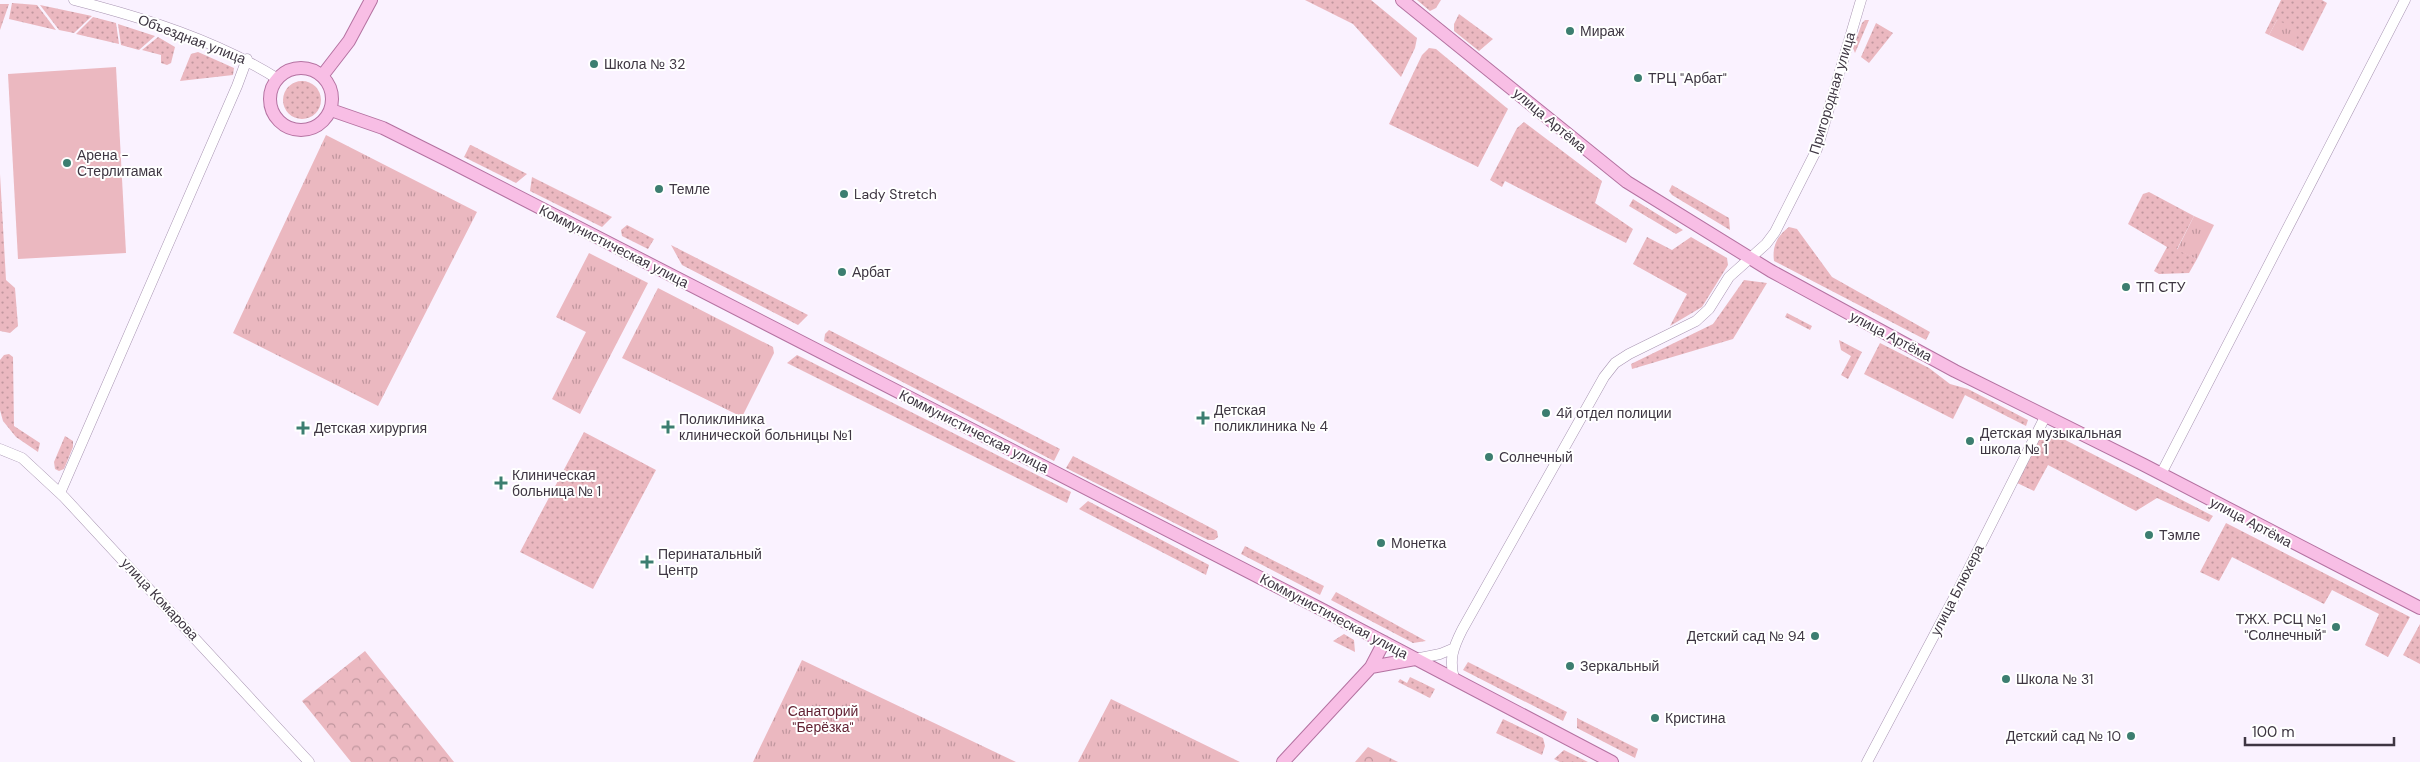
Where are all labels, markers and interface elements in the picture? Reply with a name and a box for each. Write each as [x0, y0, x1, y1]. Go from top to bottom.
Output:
street label: Объездная улица [135, 10, 249, 68]
place label: Мираж [1580, 22, 1625, 40]
marker: Мираж [1564, 25, 1576, 37]
street label: Пригородная улица [1805, 29, 1859, 156]
place label: Школа № 32 [604, 55, 685, 73]
marker: Школа № 32 [588, 58, 600, 70]
place label: ТРЦ "Арбат" [1648, 69, 1727, 87]
marker: ТРЦ "Арбат" [1632, 72, 1644, 84]
street label: улица Артёма [1509, 84, 1591, 156]
place label: Арена - Стерлитамак [77, 146, 163, 180]
marker: Арена - Стерлитамак [61, 157, 73, 169]
place label: Темле [669, 180, 710, 198]
marker: Темле [653, 183, 665, 195]
place label: Lady Stretch [854, 185, 937, 203]
marker: Lady Stretch [838, 188, 850, 200]
street label: Коммунистическая улица [536, 200, 692, 292]
place label: Арбат [852, 263, 891, 281]
marker: Арбат [836, 266, 848, 278]
place label: ТП СТУ [2136, 278, 2186, 296]
marker: ТП СТУ [2120, 281, 2132, 293]
street label: улица Артёма [1847, 307, 1935, 365]
street label: Коммунистическая улица [896, 385, 1052, 477]
place label: Детская поликлиника № 4 [1214, 401, 1329, 435]
place label: 4й отдел полиции [1556, 404, 1672, 422]
marker: 4й отдел полиции [1540, 407, 1552, 419]
place label: Поликлиника клинической больницы №1 [679, 410, 852, 444]
marker: Детская поликлиника № 4 [1196, 411, 1210, 425]
place label: Детская хирургия [314, 419, 427, 437]
marker: Поликлиника клинической больницы №1 [661, 420, 675, 434]
marker: Детская хирургия [296, 421, 310, 435]
place label: Детская музыкальная школа № 1 [1980, 424, 2122, 458]
marker: Детская музыкальная школа № 1 [1964, 435, 1976, 447]
place label: Солнечный [1499, 448, 1573, 466]
marker: Солнечный [1483, 451, 1495, 463]
place label: Клиническая больница № 1 [512, 466, 601, 500]
marker: Клиническая больница № 1 [494, 476, 508, 490]
street label: улица Артёма [2207, 493, 2295, 551]
place label: Тэмле [2159, 526, 2200, 544]
marker: Тэмле [2143, 529, 2155, 541]
place label: Монетка [1391, 534, 1447, 552]
marker: Монетка [1375, 537, 1387, 549]
street label: улица Блюхера [1926, 541, 1988, 639]
place label: Перинатальный Центр [658, 545, 762, 579]
street label: улица Комарова [117, 554, 203, 644]
marker: Перинатальный Центр [640, 555, 654, 569]
street label: Коммунистическая улица [1257, 569, 1411, 663]
place label: ТЖХ. РСЦ №1 "Солнечный" [2236, 610, 2326, 644]
marker: ТЖХ. РСЦ №1 "Солнечный" [2330, 621, 2342, 633]
place label: Детский сад № 94 [1687, 627, 1805, 645]
marker: Детский сад № 94 [1809, 630, 1821, 642]
place label: Зеркальный [1580, 657, 1659, 675]
marker: Зеркальный [1564, 660, 1576, 672]
place label: Школа № 31 [2016, 670, 2093, 688]
marker: Школа № 31 [2000, 673, 2012, 685]
park label: Санаторий "Берёзка" [788, 702, 858, 736]
place label: Кристина [1665, 709, 1726, 727]
marker: Кристина [1649, 712, 1661, 724]
scale bar [2245, 714, 2394, 746]
text: 100 m [2252, 722, 2295, 742]
place label: Детский сад № 10 [2006, 727, 2121, 745]
marker: Детский сад № 10 [2125, 730, 2137, 742]

